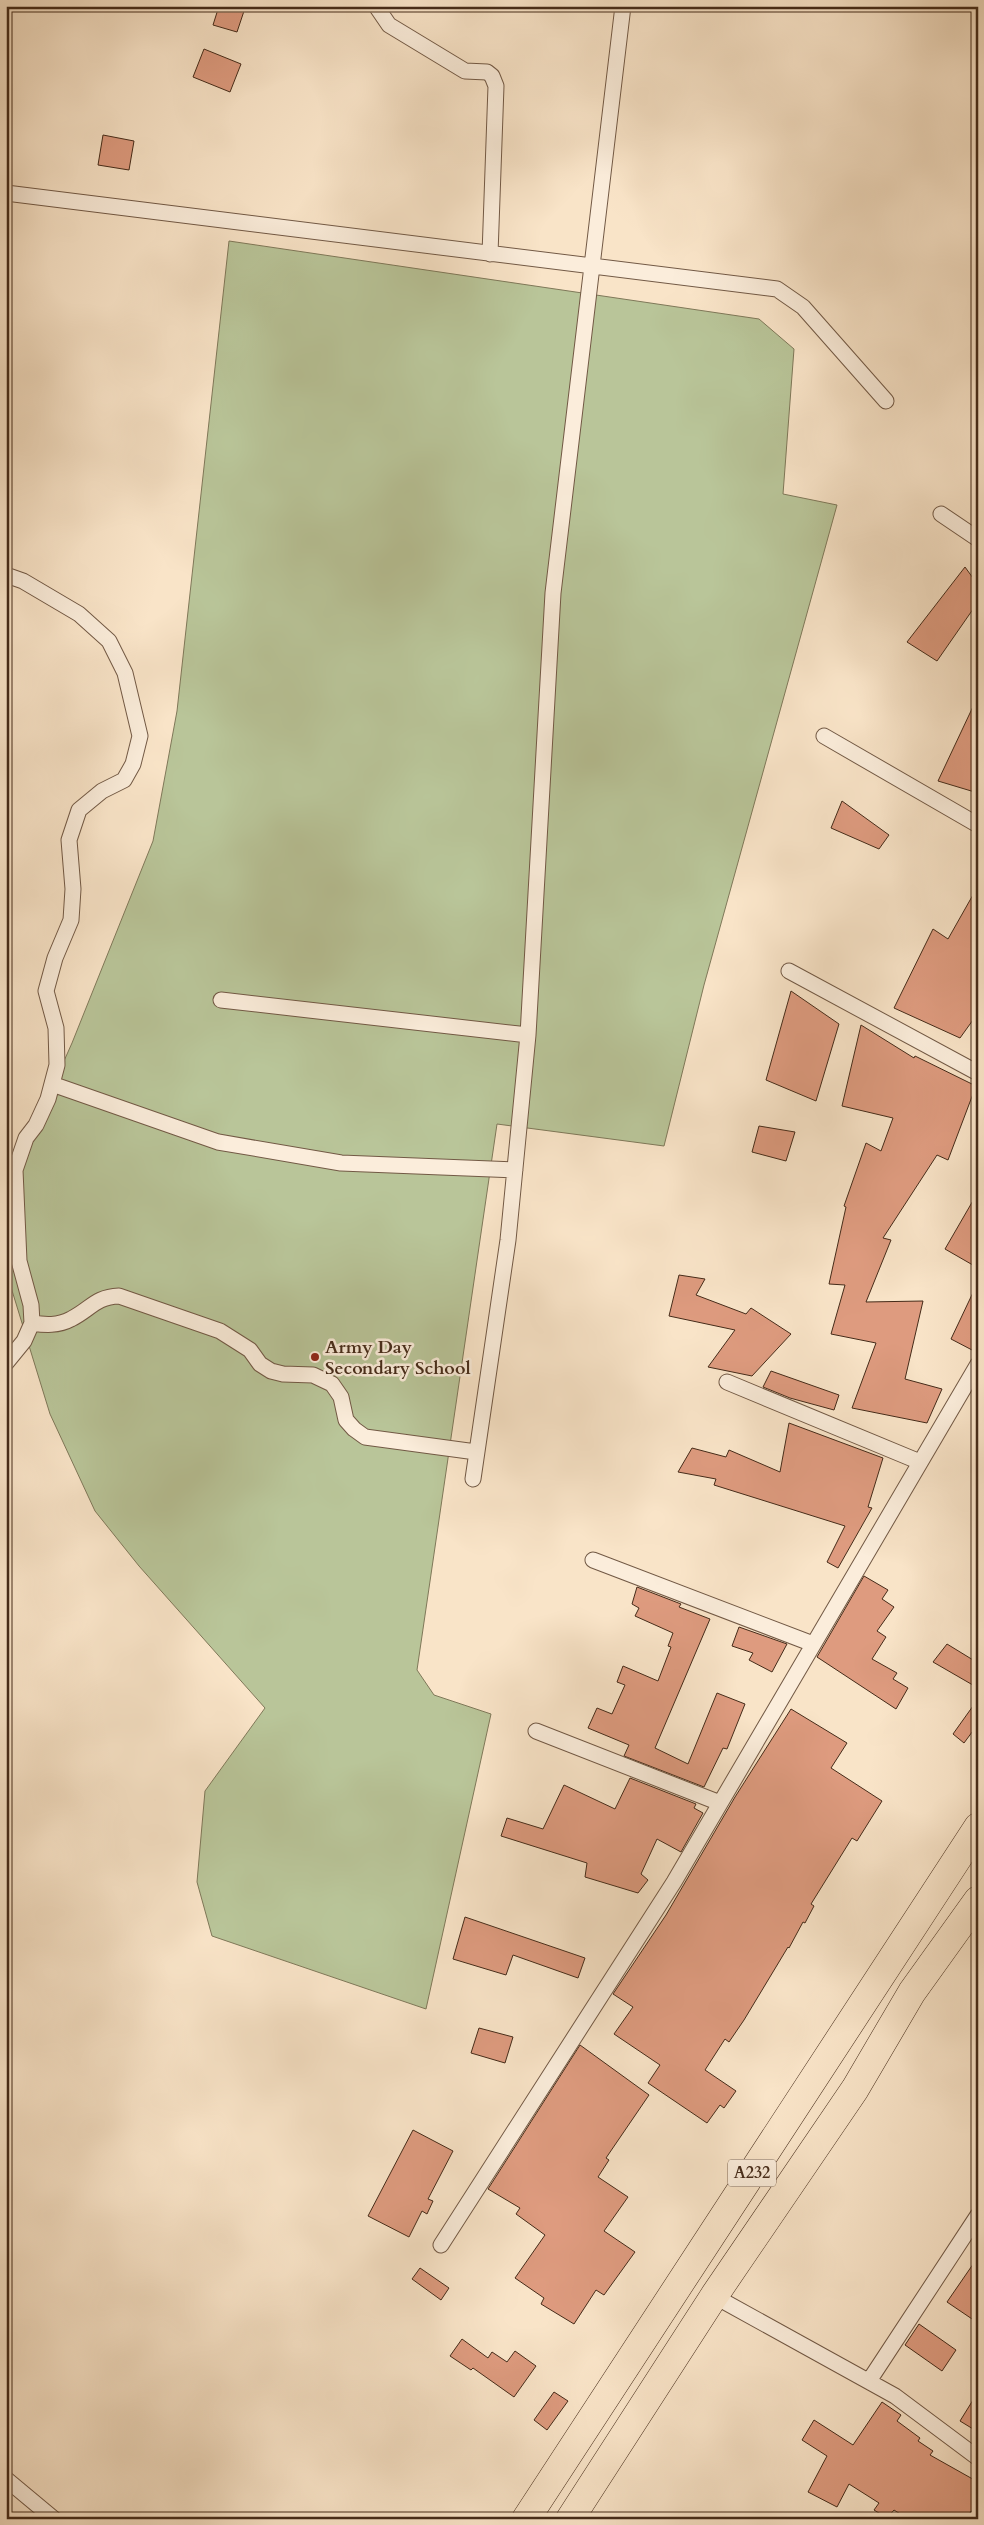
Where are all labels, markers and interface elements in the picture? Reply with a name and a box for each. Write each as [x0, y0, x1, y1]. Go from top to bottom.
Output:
place label: Army Day Secondary School [325, 1335, 471, 1381]
marker: Army Day Secondary School [309, 1351, 321, 1363]
road number: A232 [728, 2160, 776, 2186]

